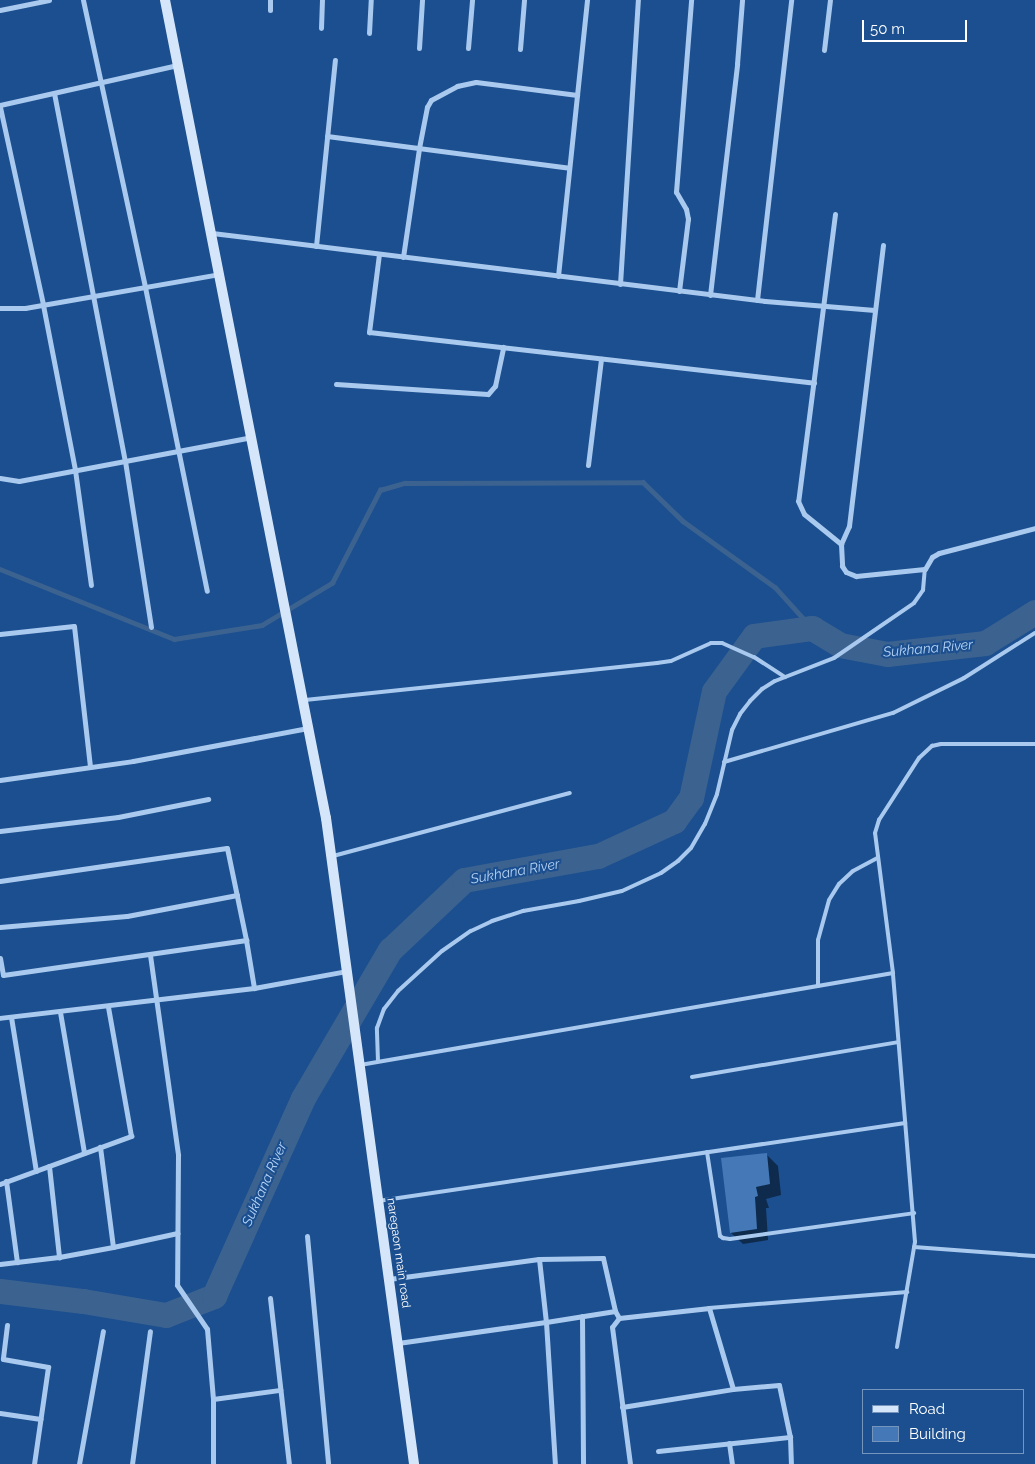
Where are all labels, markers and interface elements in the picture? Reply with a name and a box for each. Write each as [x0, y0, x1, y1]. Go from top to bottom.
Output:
scale bar [865, 10, 970, 42]
text: 50 m [870, 20, 905, 38]
water label: Sukhana River [882, 636, 974, 660]
water label: Sukhana River [469, 855, 561, 887]
water label: Sukhana River [238, 1139, 290, 1229]
street label: naregaon main road [383, 1197, 413, 1309]
legend [862, 1389, 1025, 1454]
text: Road [909, 1400, 945, 1418]
text: Building [909, 1425, 966, 1443]

